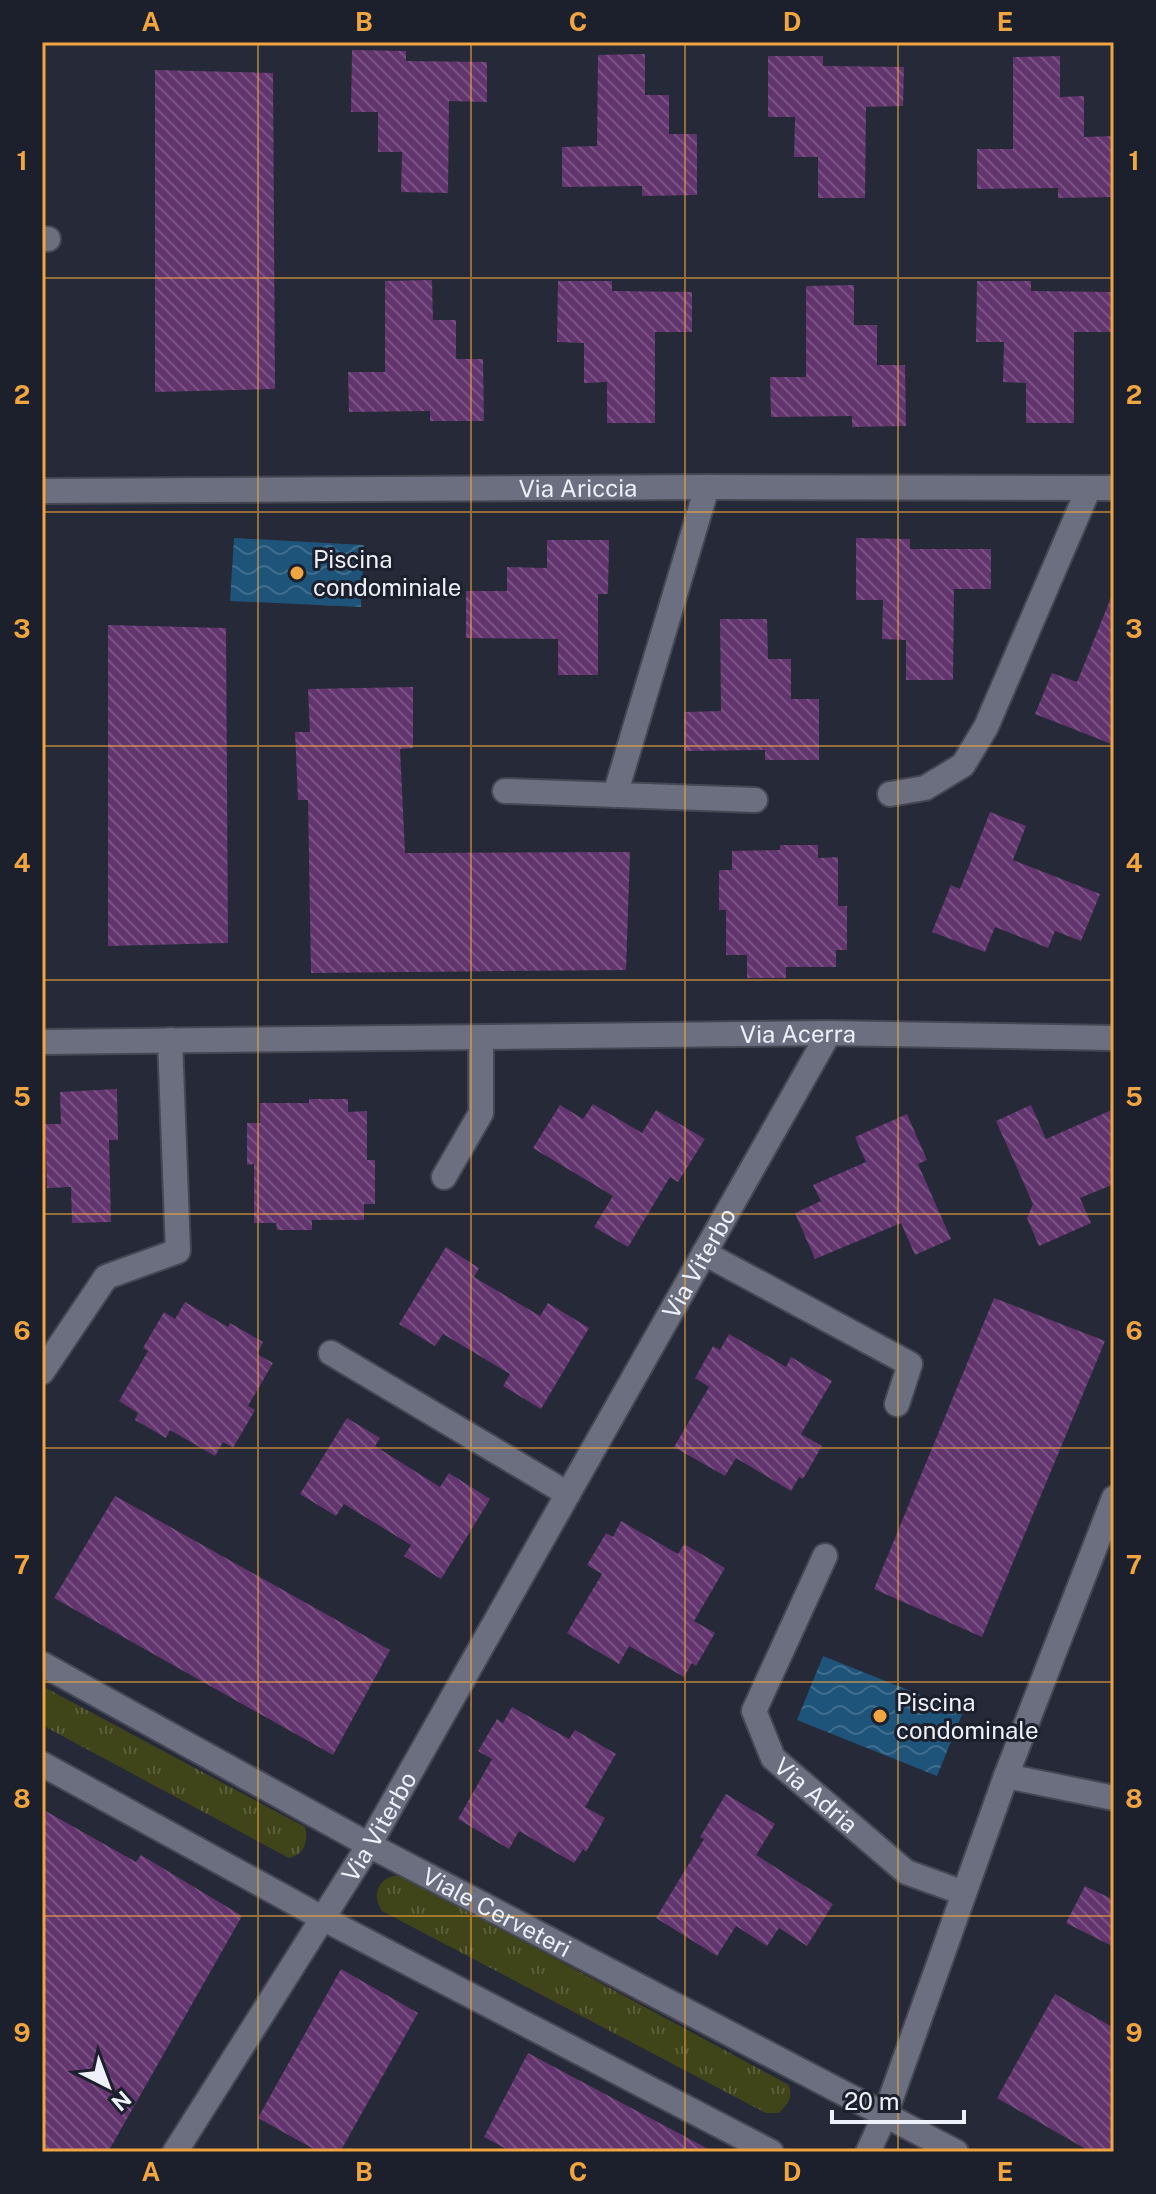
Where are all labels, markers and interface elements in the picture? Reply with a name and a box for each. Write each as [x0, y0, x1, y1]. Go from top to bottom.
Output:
text: A [142, 6, 161, 37]
text: B [355, 6, 373, 37]
text: C [569, 6, 587, 37]
text: D [783, 6, 801, 37]
text: E [997, 6, 1013, 37]
text: 1 [16, 145, 28, 176]
text: 1 [1128, 145, 1140, 176]
text: 2 [14, 379, 30, 410]
text: 2 [1126, 379, 1142, 410]
street label: Via Ariccia [519, 473, 637, 502]
place label: Piscina condominiale [313, 545, 461, 601]
marker: Piscina condominiale [288, 564, 306, 582]
text: 3 [13, 613, 31, 644]
text: 3 [1125, 613, 1143, 644]
text: 4 [13, 847, 31, 878]
text: 4 [1125, 847, 1143, 878]
street label: Via Acerra [740, 1019, 856, 1048]
text: 5 [13, 1081, 31, 1112]
text: 5 [1125, 1081, 1143, 1112]
street label: Via Viterbo [656, 1203, 741, 1323]
text: 6 [13, 1315, 31, 1346]
text: 6 [1125, 1315, 1143, 1346]
text: 7 [14, 1549, 30, 1580]
text: 7 [1126, 1549, 1142, 1580]
place label: Piscina condominale [896, 1688, 1038, 1744]
marker: Piscina condominale [871, 1707, 889, 1725]
street label: Via Adria [769, 1751, 864, 1838]
street label: Via Viterbo [336, 1767, 422, 1887]
text: 8 [13, 1783, 31, 1814]
text: 8 [1125, 1783, 1143, 1814]
street label: Viale Cerveteri [418, 1861, 576, 1962]
text: 9 [13, 2017, 31, 2048]
text: 9 [1125, 2017, 1143, 2048]
north arrow [68, 2046, 148, 2126]
scale bar [832, 2074, 964, 2124]
text: N [106, 2085, 136, 2116]
text: 20 m [844, 2087, 900, 2115]
text: A [142, 2156, 161, 2187]
text: B [355, 2156, 373, 2187]
text: C [569, 2156, 587, 2187]
text: D [783, 2156, 801, 2187]
text: E [997, 2156, 1013, 2187]

